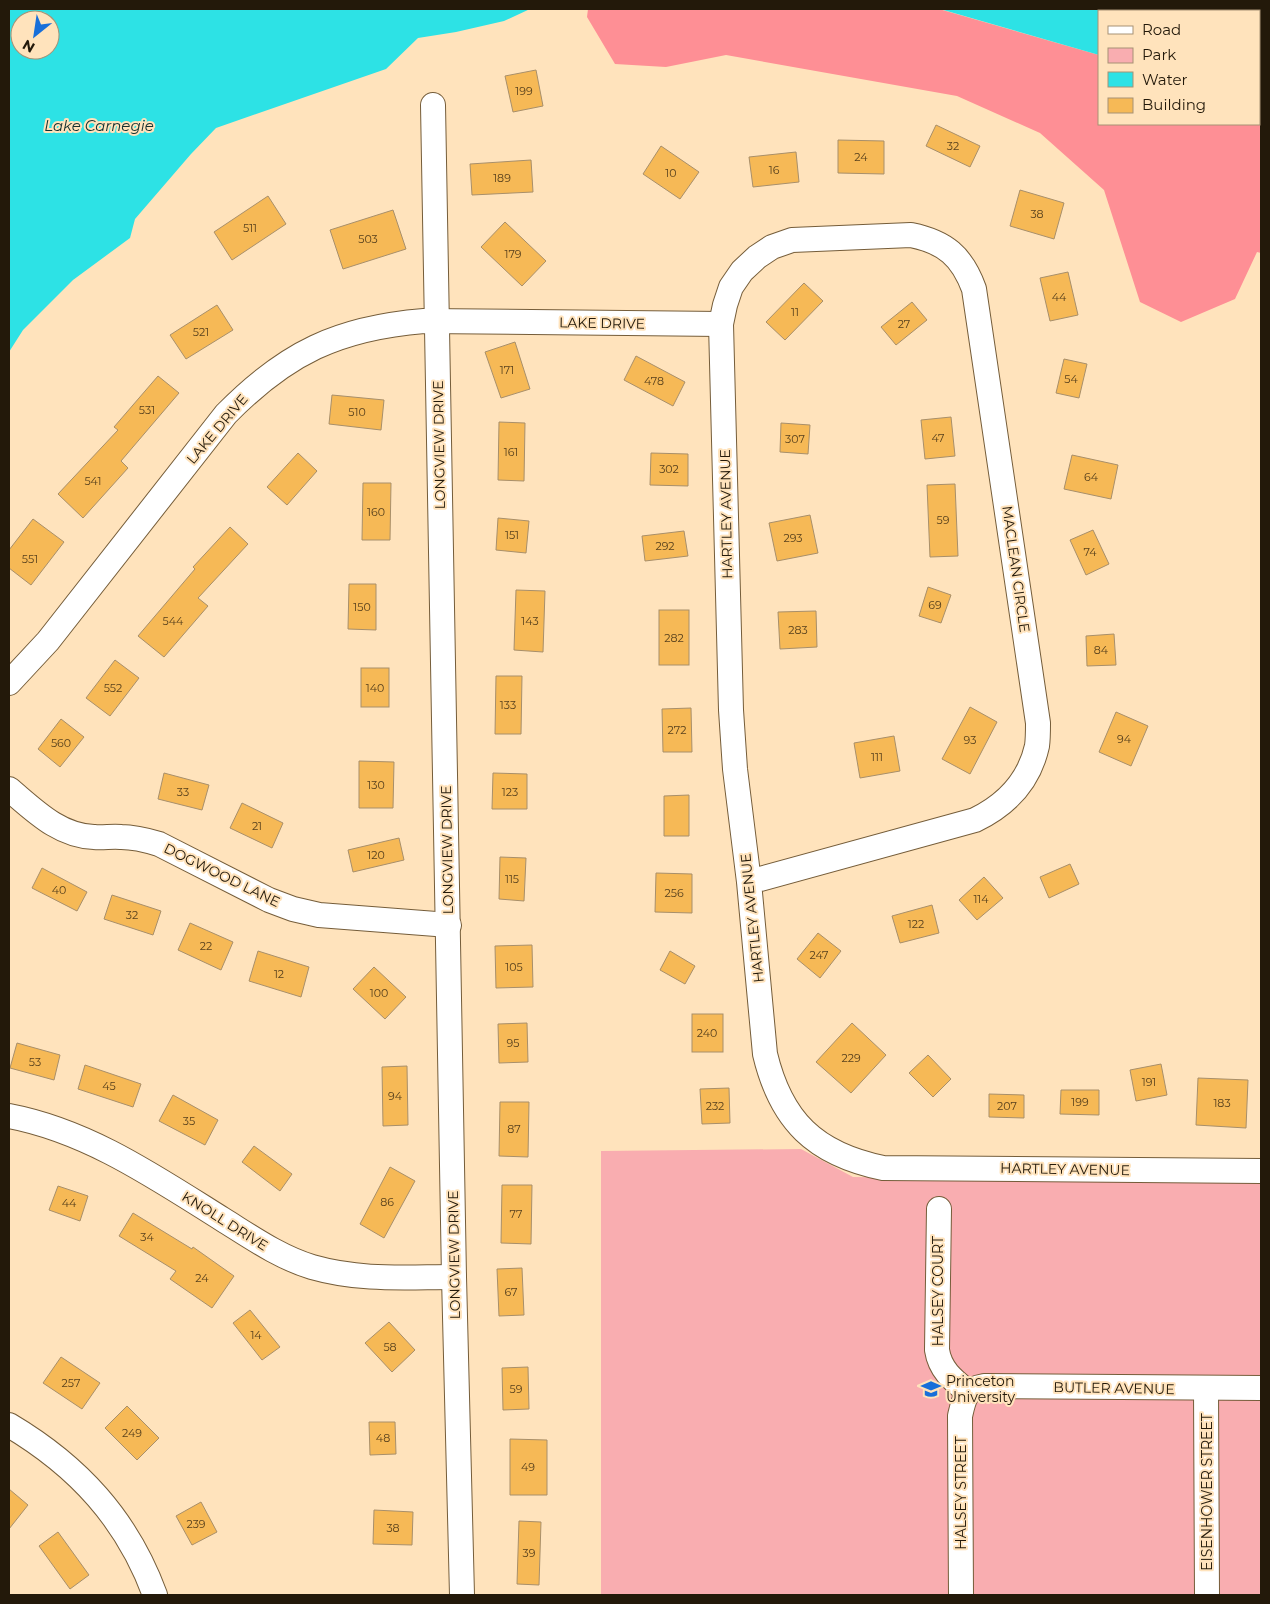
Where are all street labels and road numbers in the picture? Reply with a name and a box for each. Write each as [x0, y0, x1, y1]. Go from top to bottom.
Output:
street label: LAKE DRIVE [559, 313, 645, 333]
street label: LONGVIEW DRIVE [429, 380, 449, 510]
street label: LAKE DRIVE [182, 390, 252, 468]
street label: HARTLEY AVENUE [716, 449, 736, 579]
street label: MACLEAN CIRCLE [998, 505, 1034, 633]
street label: LONGVIEW DRIVE [437, 785, 457, 915]
street label: DOGWOOD LANE [161, 839, 283, 911]
street label: HARTLEY AVENUE [736, 853, 768, 983]
street label: HARTLEY AVENUE [1000, 1159, 1130, 1179]
street label: KNOLL DRIVE [179, 1187, 271, 1255]
street label: LONGVIEW DRIVE [444, 1190, 464, 1320]
street label: HALSEY COURT [929, 1236, 947, 1346]
street label: BUTLER AVENUE [1053, 1378, 1175, 1398]
street label: EISENHOWER STREET [1198, 1413, 1216, 1571]
street label: HALSEY STREET [952, 1436, 970, 1550]

